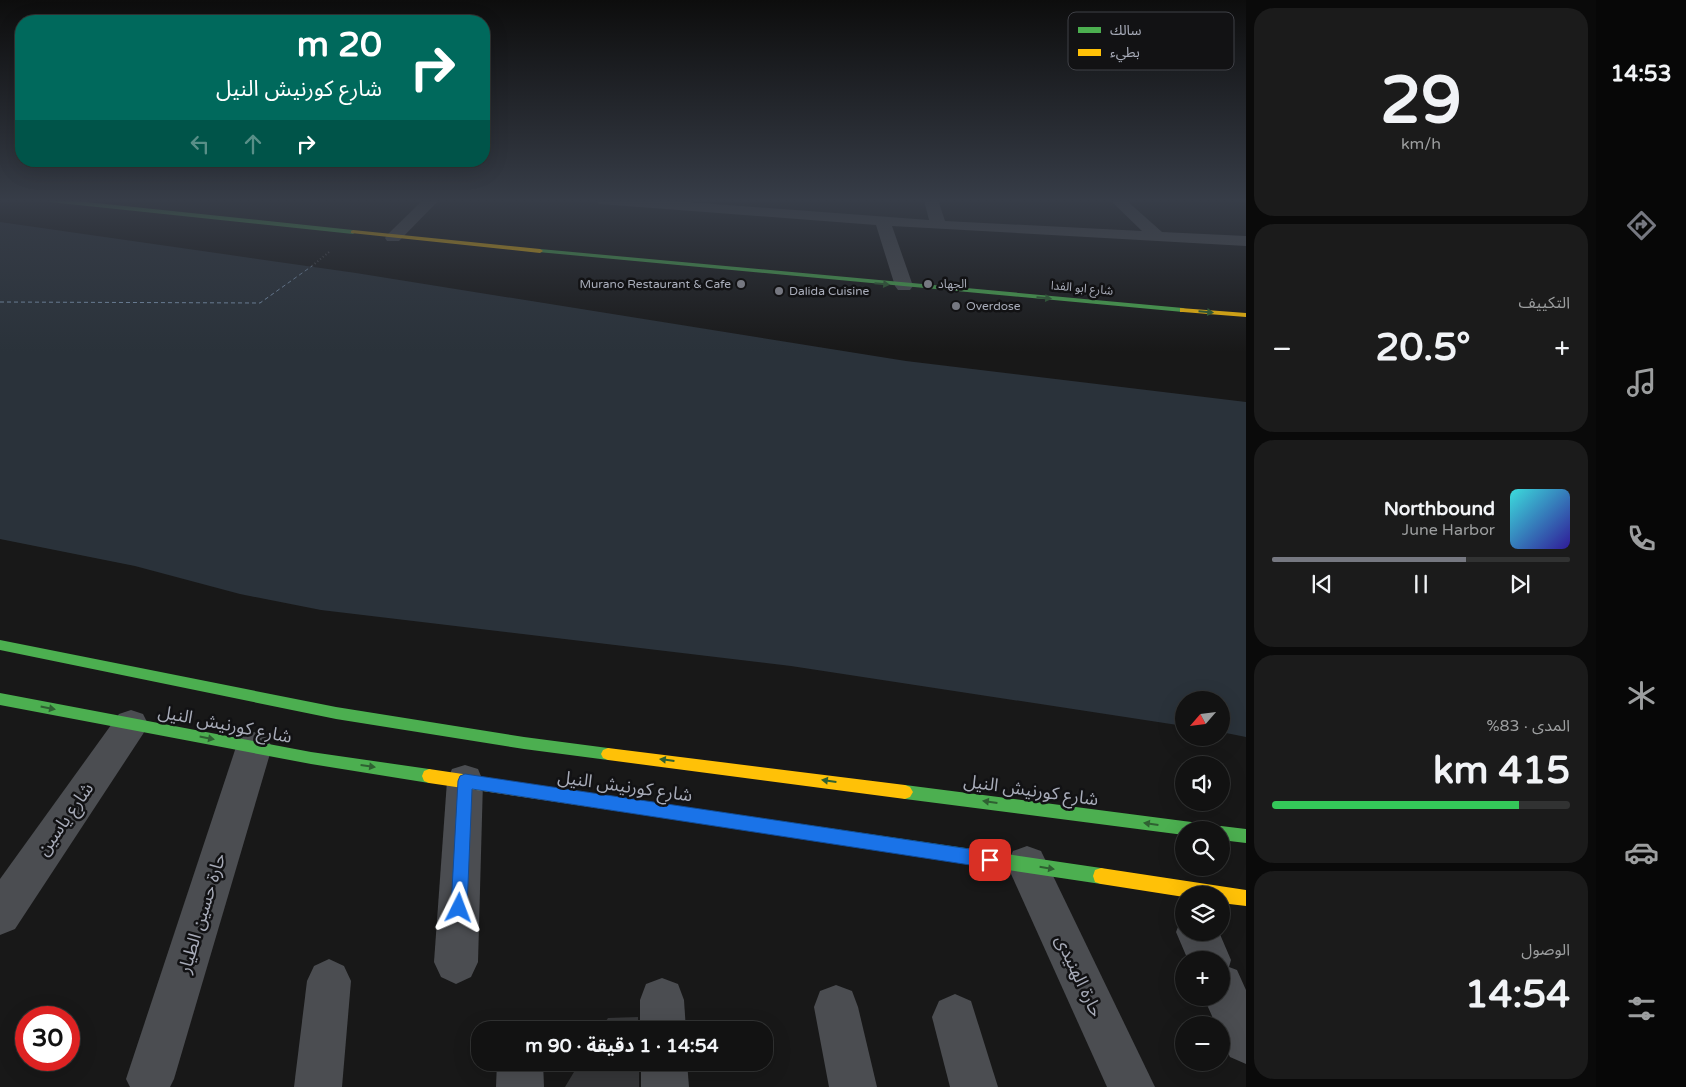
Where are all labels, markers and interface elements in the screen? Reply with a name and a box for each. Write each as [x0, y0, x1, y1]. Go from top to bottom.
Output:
legend [1068, 12, 1234, 70]
text: سالك [1110, 22, 1142, 39]
text: 20 m [297, 24, 382, 66]
icon: right [400, 35, 465, 100]
text: بطيء [1110, 44, 1140, 63]
text: 14:53 [1611, 61, 1672, 87]
text: 29 [1380, 62, 1462, 141]
text: شارع كورنيش النيل [216, 76, 382, 102]
icon: left [186, 130, 214, 158]
icon: ahead [239, 130, 267, 158]
icon: right [292, 130, 320, 158]
text: km/h [1401, 134, 1441, 154]
icon: directions [1624, 208, 1659, 243]
place label: Murano Restaurant & Cafe [579, 277, 731, 291]
place label: الجهاد [938, 277, 967, 291]
marker: Murano Restaurant & Cafe [735, 278, 747, 290]
marker: الجهاد [922, 278, 934, 290]
street label: شارع ابو الفدا [1050, 278, 1114, 300]
one-way arrow [875, 280, 891, 288]
place label: Dalida Cuisine [789, 284, 870, 298]
marker: Dalida Cuisine [773, 285, 785, 297]
text: التكييف [1518, 293, 1570, 313]
one-way arrow [1036, 294, 1052, 302]
place label: Overdose [966, 299, 1021, 313]
marker: Overdose [950, 300, 962, 312]
one-way arrow [1198, 308, 1214, 316]
text: 20.5° [1376, 325, 1471, 371]
text: − [1272, 332, 1292, 366]
text: + [1554, 332, 1570, 366]
icon: music [1624, 365, 1659, 400]
text: Northbound [1384, 498, 1495, 520]
text: June Harbor [1402, 520, 1495, 540]
icon: phone [1624, 521, 1659, 556]
icon: previous [1308, 570, 1336, 598]
icon: pause [1407, 570, 1435, 598]
icon: next [1506, 570, 1534, 598]
icon: climate [1624, 678, 1659, 713]
north arrow [1175, 691, 1230, 746]
map controls [1175, 691, 1230, 1071]
street label: شارع كورنيش النيل [156, 700, 294, 751]
one-way arrow [40, 704, 55, 712]
text: المدى · 83% [1486, 716, 1570, 736]
one-way arrow [200, 735, 216, 743]
text: 415 km [1433, 748, 1570, 794]
one-way arrow [659, 756, 675, 764]
button: sound [1175, 756, 1230, 811]
one-way arrow [360, 762, 376, 770]
street label: شارع كورنيش النيل [556, 766, 694, 809]
street label: شارع كورنيش النيل [962, 770, 1100, 813]
one-way arrow [820, 777, 836, 785]
street label: شارع ياسين [32, 778, 101, 862]
one-way arrow [981, 798, 997, 806]
one-way arrow [1143, 819, 1159, 827]
button: search [1175, 821, 1230, 876]
icon: car [1624, 835, 1659, 870]
pin [969, 839, 1011, 881]
icon: arrive [976, 846, 1004, 874]
street label: حارة حسين الطيار [173, 850, 231, 977]
one-way arrow [1040, 865, 1056, 873]
position arrow [432, 881, 484, 933]
button: layers [1175, 886, 1230, 941]
street label: حارة الهنيدى [1050, 932, 1108, 1020]
text: الوصول [1521, 940, 1570, 960]
button: + [1175, 951, 1230, 1006]
text: 14:54 [1465, 972, 1570, 1018]
icon: filters [1624, 991, 1659, 1026]
speed limit sign: 30 [15, 1006, 80, 1071]
button: − [1175, 1016, 1230, 1071]
text: 14:54 · 1 دقيقة · 90 m [525, 1035, 719, 1057]

